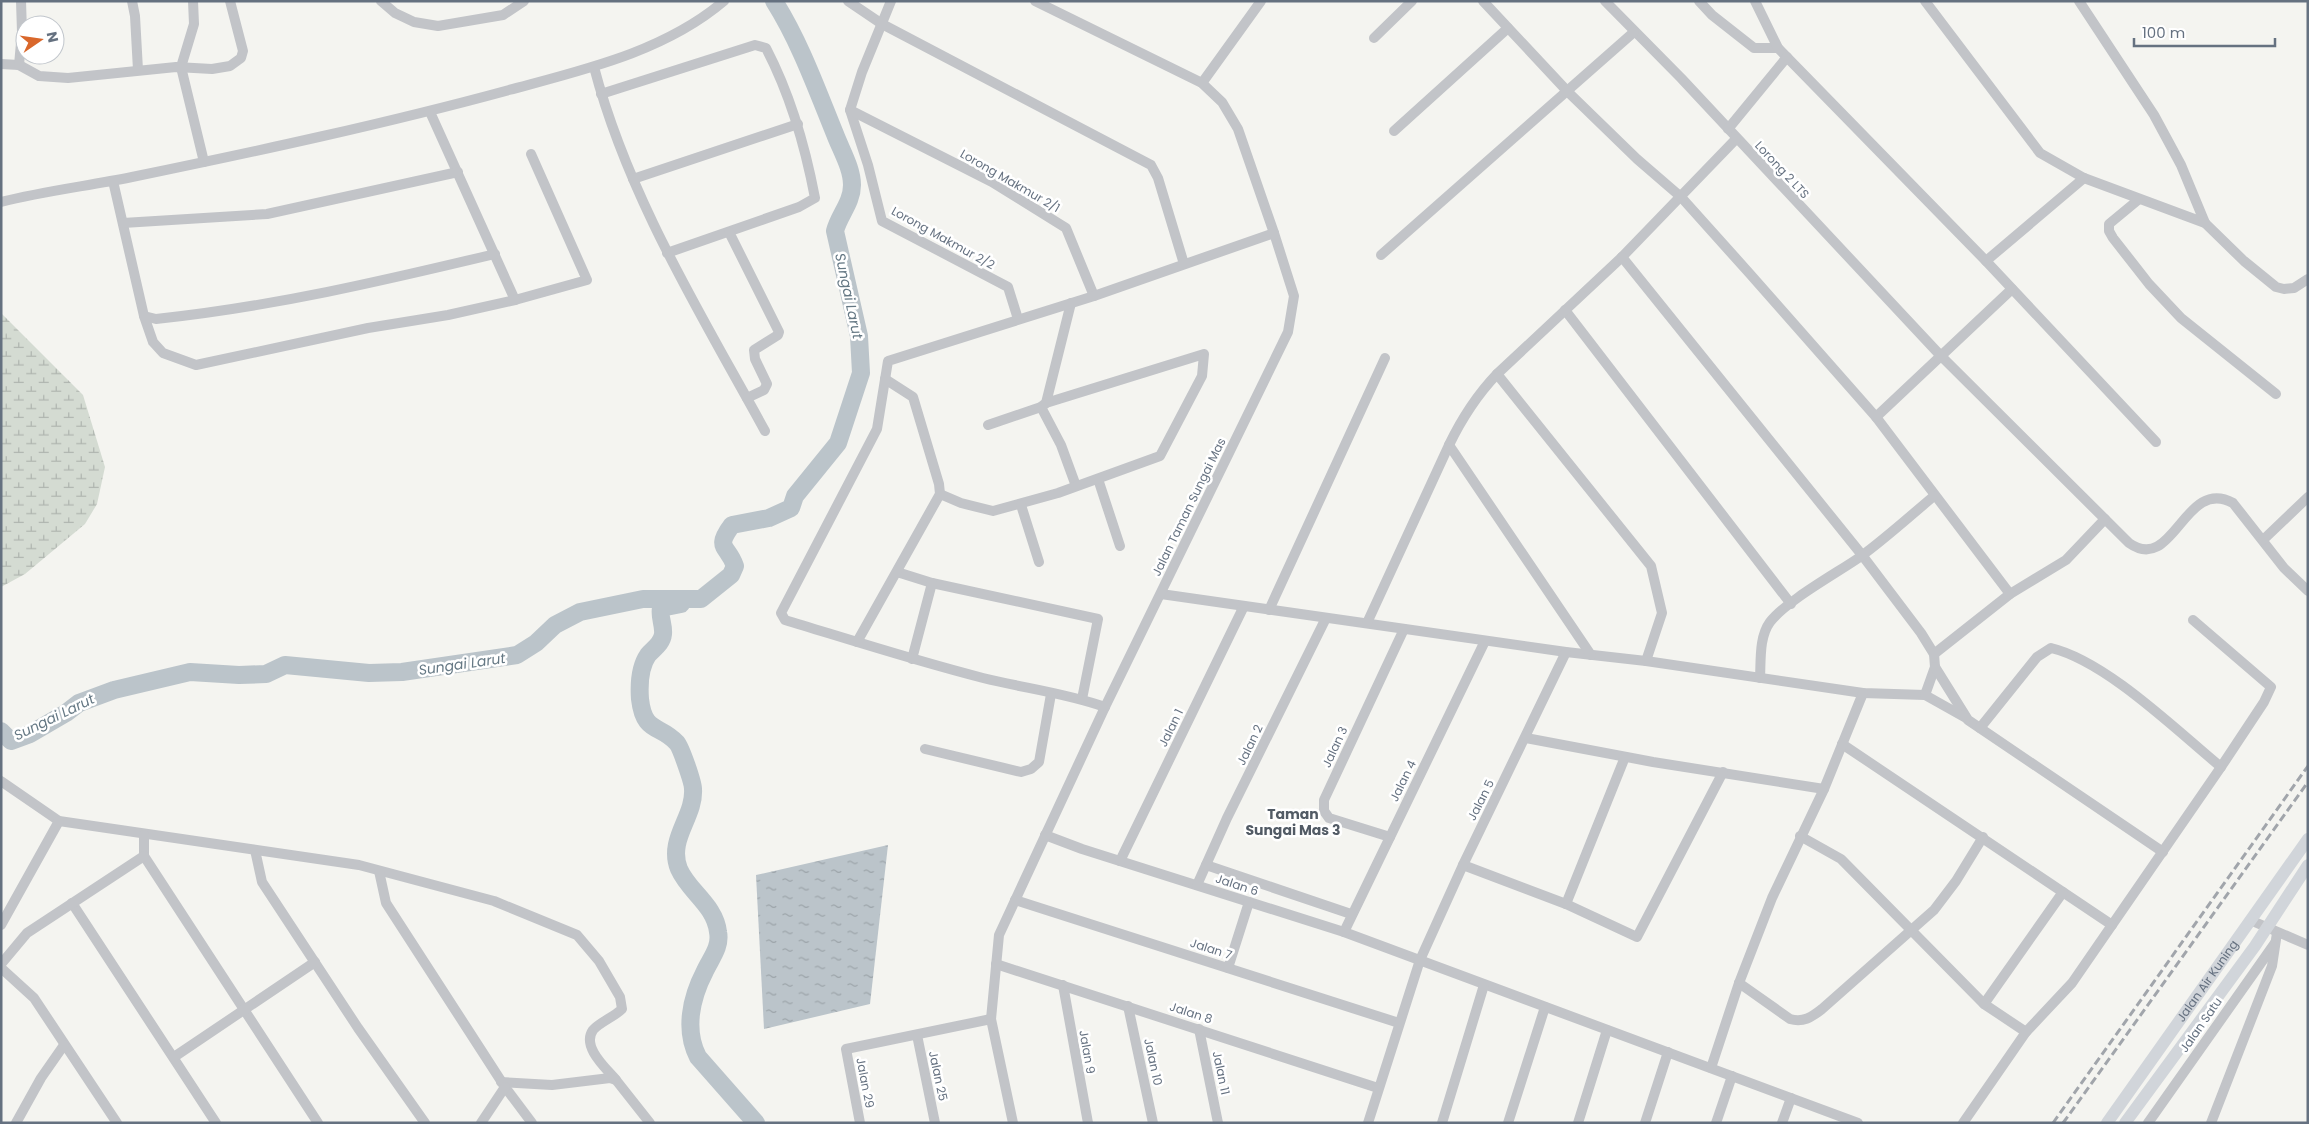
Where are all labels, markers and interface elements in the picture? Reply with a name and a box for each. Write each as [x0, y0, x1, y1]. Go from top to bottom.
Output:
north arrow [15, 15, 65, 65]
scale bar [2134, 15, 2275, 47]
text: 100 m [2142, 22, 2185, 43]
text: N [42, 30, 64, 44]
street label: Lorong 2 LTS [1751, 137, 1813, 202]
street label: Lorong Makmur 2/1 [957, 145, 1063, 216]
street label: Lorong Makmur 2/2 [888, 202, 998, 273]
water label: Sungai Larut [830, 251, 868, 342]
street label: Jalan Taman Sungai Mas [1148, 435, 1229, 579]
water label: Sungai Larut [417, 648, 508, 680]
water label: Sungai Larut [10, 688, 98, 745]
street label: Jalan 1 [1154, 706, 1187, 750]
street label: Jalan 2 [1232, 722, 1267, 768]
street label: Jalan 3 [1318, 723, 1351, 770]
street label: Jalan 4 [1385, 757, 1420, 804]
street label: Jalan 5 [1463, 776, 1498, 823]
district label: Taman Sungai Mas 3 [1245, 804, 1341, 840]
street label: Jalan 6 [1214, 870, 1261, 899]
street label: Jalan 7 [1188, 934, 1235, 963]
street label: Jalan Air Kuning [2172, 936, 2242, 1025]
street label: Jalan Satu [2175, 994, 2226, 1056]
street label: Jalan 8 [1168, 998, 1215, 1027]
street label: Jalan 9 [1075, 1029, 1100, 1075]
street label: Jalan 10 [1140, 1037, 1167, 1087]
street label: Jalan 25 [925, 1049, 952, 1103]
street label: Jalan 11 [1209, 1050, 1234, 1096]
street label: Jalan 29 [852, 1056, 879, 1110]

